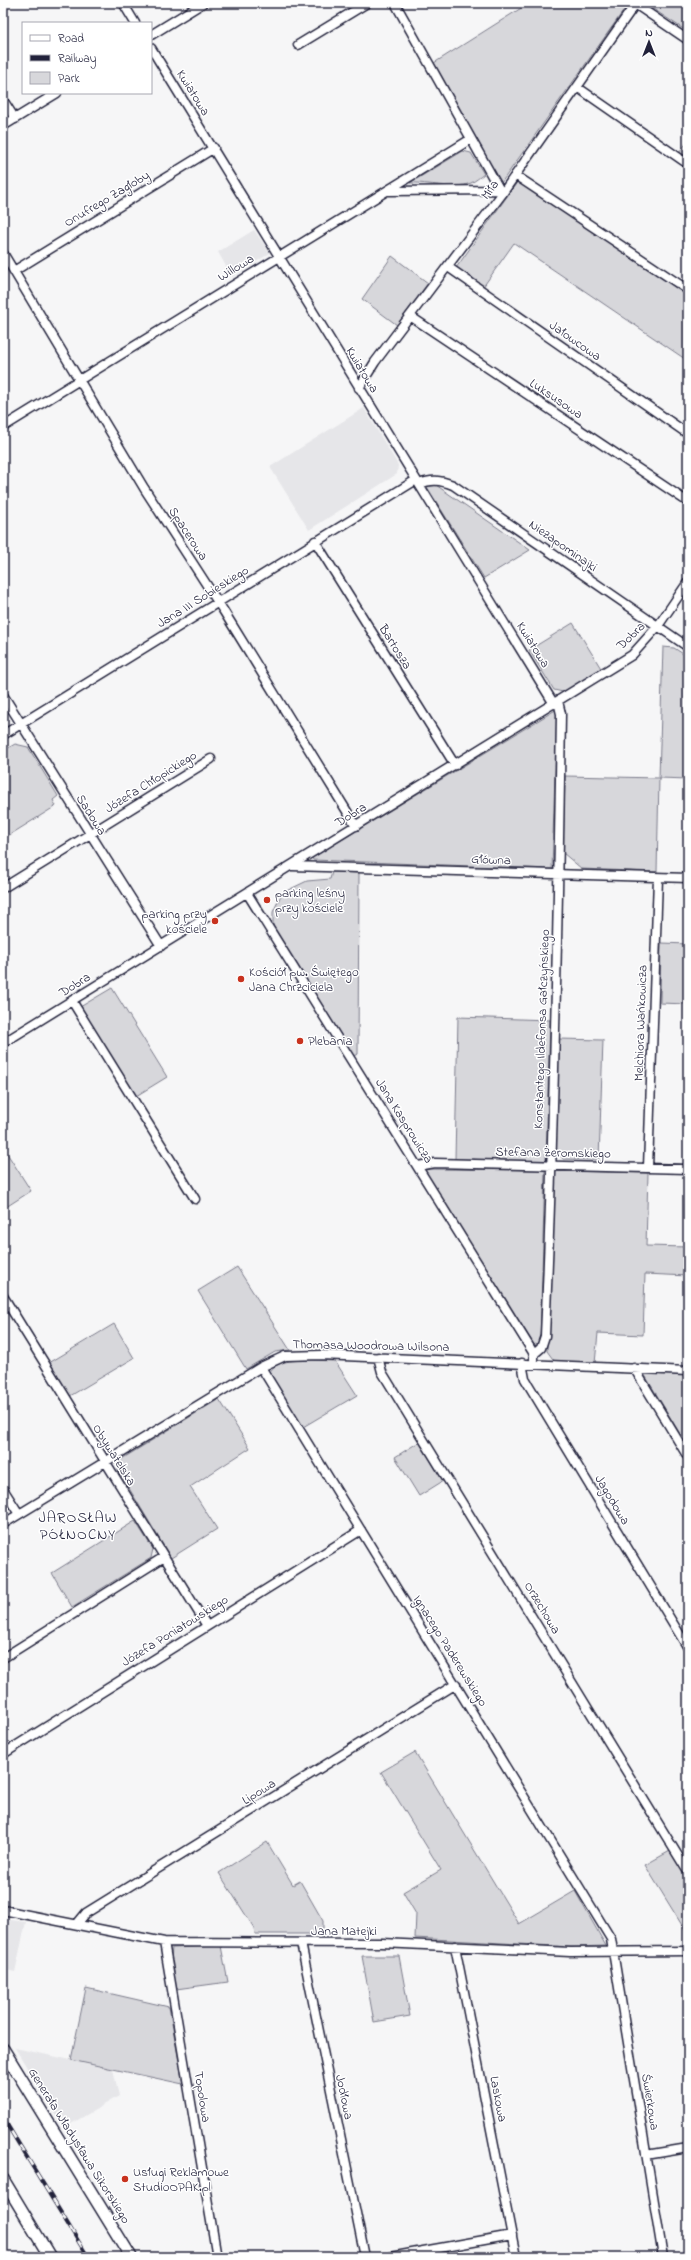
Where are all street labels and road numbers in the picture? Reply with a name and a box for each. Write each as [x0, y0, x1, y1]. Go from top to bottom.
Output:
street label: Kwiatowa [171, 66, 215, 120]
street label: Onufrego Zagłoby [61, 166, 154, 233]
street label: Miła [476, 176, 504, 204]
street label: Willowa [214, 249, 258, 287]
street label: Jałowcowa [545, 316, 605, 366]
street label: Kwiatowa [341, 343, 383, 397]
street label: Luksusowa [525, 374, 587, 424]
street label: Spacerowa [164, 504, 212, 564]
street label: Niezapominajki [525, 515, 601, 577]
street label: Jana III Sobieskiego [153, 561, 253, 634]
street label: Dobra [612, 617, 650, 655]
street label: Kwiatowa [511, 618, 555, 672]
street label: Bartosza [373, 620, 416, 673]
street label: Józefa Chłopickiego [101, 746, 201, 819]
street label: Sadowa [71, 791, 111, 839]
street label: Dobra [331, 798, 370, 833]
street label: Główna [471, 850, 511, 870]
street label: Konstantego Ildefonsa Gałczyńskiego [529, 929, 556, 1129]
street label: Melchiora Wańkowicza [629, 965, 653, 1081]
street label: Dobra [55, 968, 94, 1003]
street label: Jana Kasprowicza [370, 1075, 438, 1167]
street label: Stefana Żeromskiego [495, 1142, 611, 1165]
street label: Thomasa Woodrowa Wilsona [292, 1335, 450, 1357]
street label: Obywatelska [87, 1420, 141, 1490]
street label: Jagodowa [589, 1471, 634, 1529]
street label: Orzechowa [519, 1578, 565, 1638]
street label: Józefa Poniatowskiego [118, 1590, 233, 1672]
street label: Ignacego Paderewskiego [407, 1592, 492, 1711]
street label: Lipowa [238, 1774, 280, 1810]
street label: Jana Matejki [311, 1922, 377, 1941]
street label: Generała Władysława Sikorskiego [22, 2064, 135, 2228]
street label: Topolowa [189, 2070, 215, 2124]
street label: Świerkowa [636, 2072, 664, 2132]
street label: Jodłowa [330, 2073, 358, 2121]
street label: Laskowa [484, 2074, 512, 2124]

